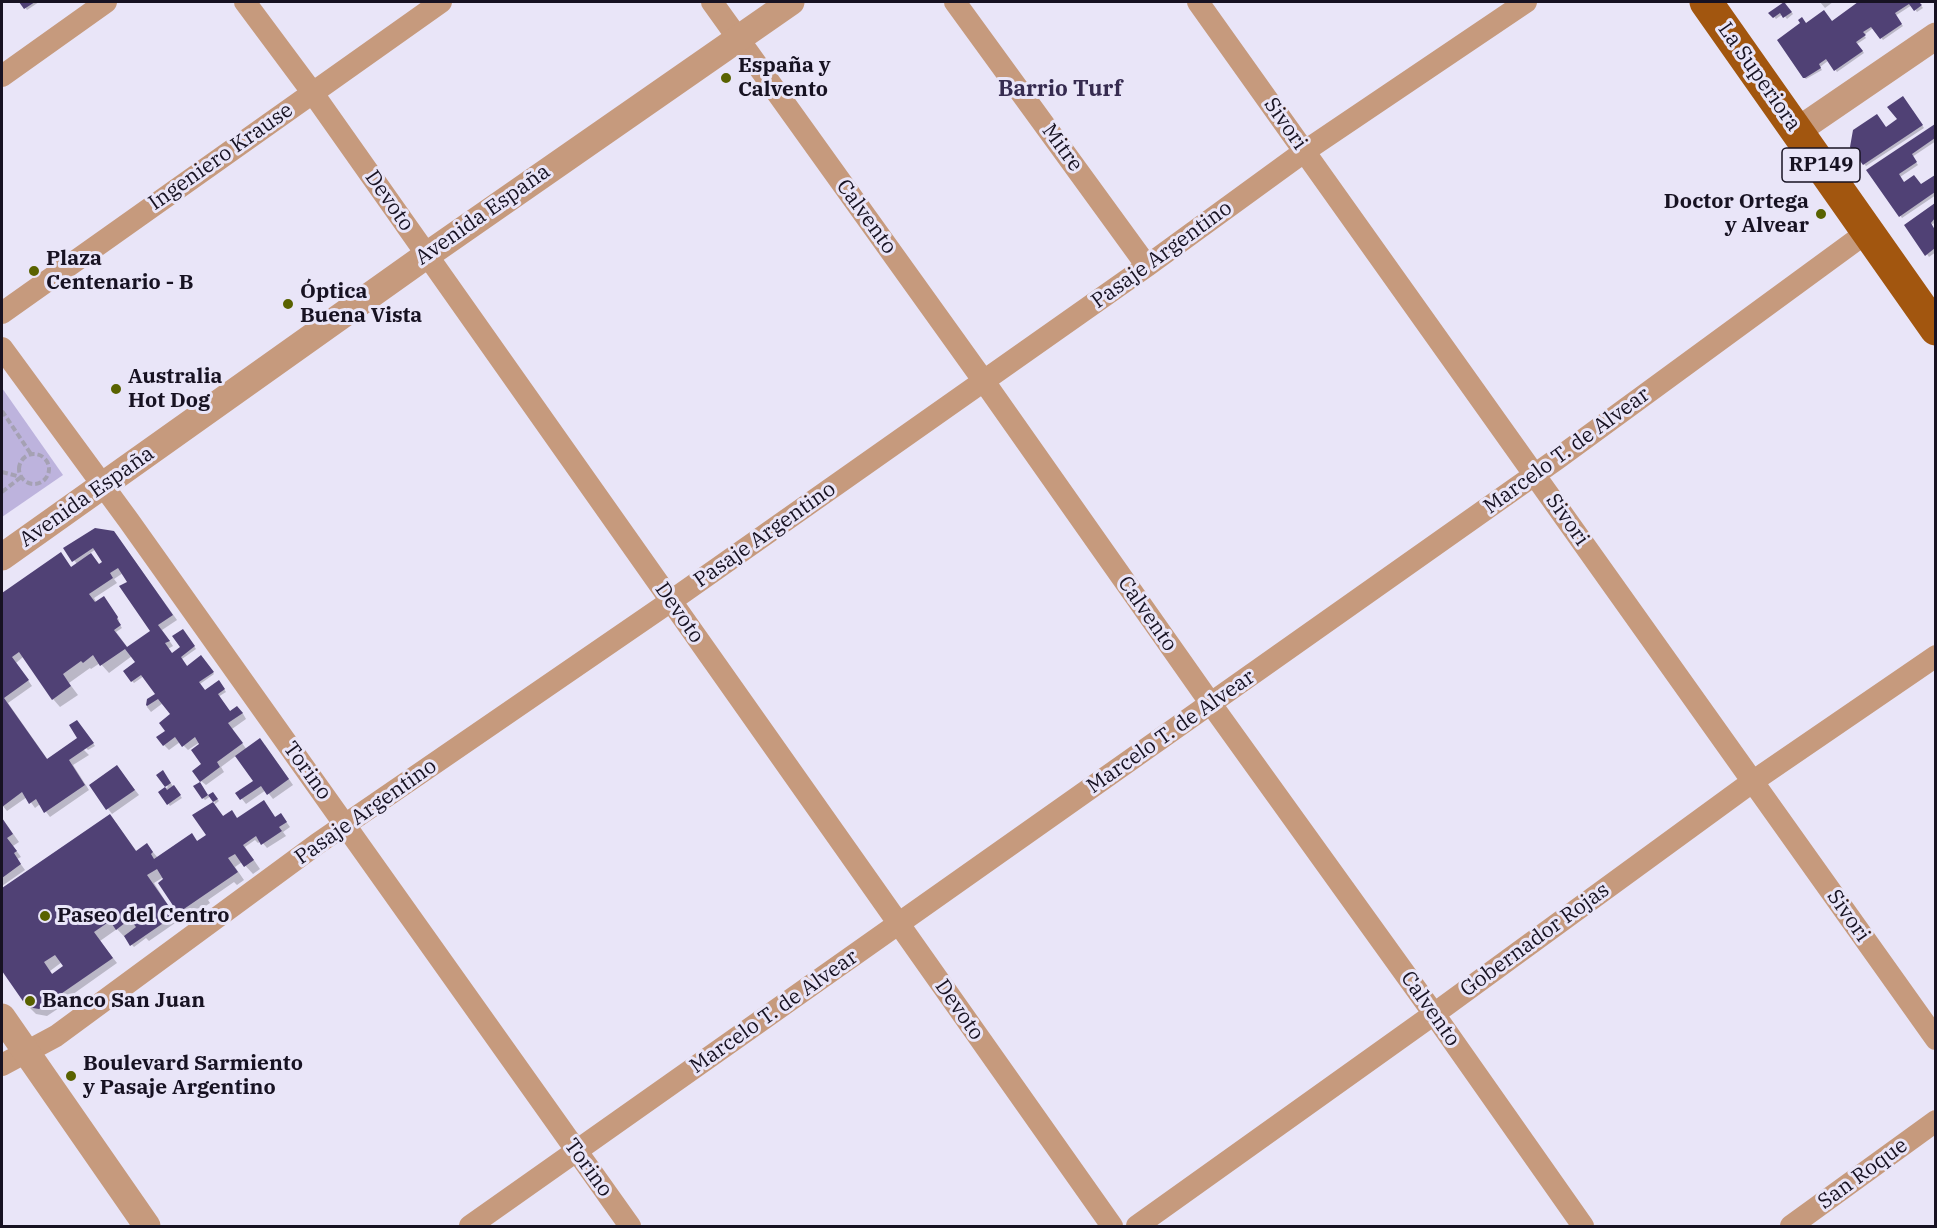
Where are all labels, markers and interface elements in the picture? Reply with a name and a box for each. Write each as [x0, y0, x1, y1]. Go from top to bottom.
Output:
street label: La Superiora [1712, 18, 1806, 136]
place label: España y Calvento [738, 53, 831, 103]
marker: España y Calvento [719, 71, 733, 85]
district label: Barrio Turf [998, 77, 1122, 103]
street label: Sivori [1258, 93, 1312, 155]
street label: Ingeniero Krause [144, 98, 298, 216]
street label: Mitre [1036, 119, 1088, 177]
road number: RP149 [1782, 148, 1860, 182]
street label: Avenida España [411, 159, 555, 271]
street label: Devoto [359, 166, 419, 236]
street label: Calvento [830, 175, 902, 259]
place label: Doctor Ortega y Alvear [1664, 189, 1809, 239]
street label: Pasaje Argentino [1087, 196, 1237, 314]
marker: Doctor Ortega y Alvear [1814, 207, 1828, 221]
place label: Plaza Centenario - B [46, 246, 194, 296]
marker: Plaza Centenario - B [27, 264, 41, 278]
place label: Óptica Buena Vista [300, 279, 422, 329]
marker: Óptica Buena Vista [281, 297, 295, 311]
place label: Australia Hot Dog [128, 364, 222, 414]
marker: Australia Hot Dog [109, 382, 123, 396]
street label: Marcelo T. de Alvear [1479, 382, 1655, 520]
street label: Avenida España [15, 441, 159, 553]
street label: Pasaje Argentino [689, 477, 841, 593]
street label: Sivori [1540, 489, 1594, 551]
street label: Calvento [1112, 571, 1182, 657]
street label: Devoto [649, 578, 709, 648]
street label: Marcelo T. de Alvear [1082, 665, 1260, 799]
street label: Torino [277, 737, 337, 805]
street label: Pasaje Argentino [290, 754, 442, 870]
street label: Gobernador Rojas [1456, 878, 1614, 1002]
street label: Sivori [1821, 885, 1875, 947]
place label: Paseo del Centro [57, 903, 229, 929]
marker: Paseo del Centro [38, 909, 52, 923]
street label: Marcelo T. de Alvear [685, 945, 863, 1079]
street label: Calvento [1395, 966, 1465, 1052]
street label: Devoto [929, 975, 989, 1045]
place label: Banco San Juan [42, 988, 205, 1014]
marker: Banco San Juan [23, 994, 37, 1008]
place label: Boulevard Sarmiento y Pasaje Argentino [83, 1051, 303, 1101]
marker: Boulevard Sarmiento y Pasaje Argentino [64, 1069, 78, 1083]
street label: San Roque [1813, 1133, 1913, 1215]
street label: Torino [558, 1134, 618, 1202]

